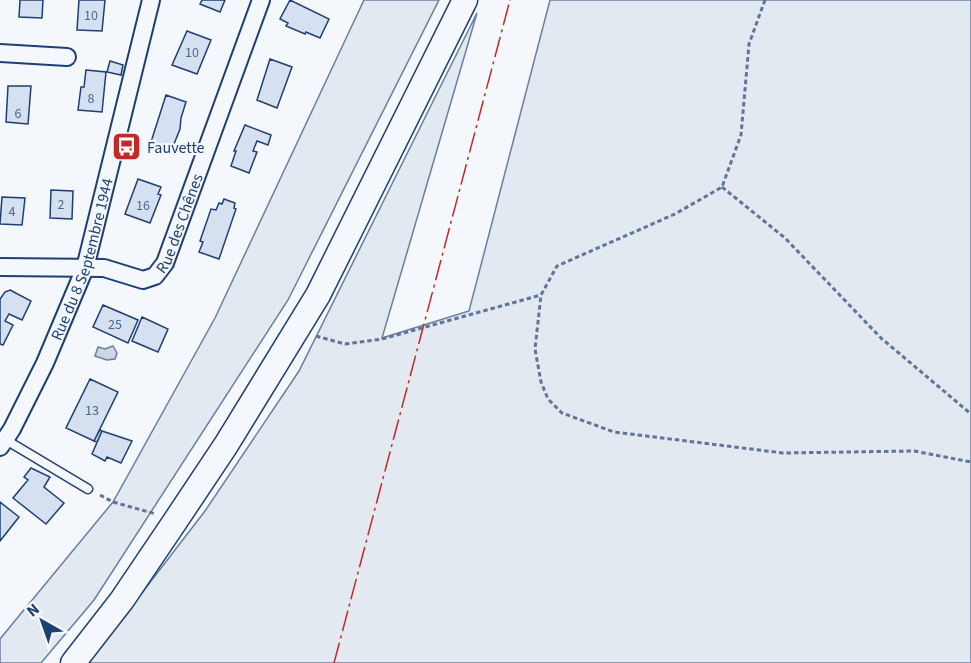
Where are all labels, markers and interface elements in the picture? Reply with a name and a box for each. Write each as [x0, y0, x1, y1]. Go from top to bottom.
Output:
house number: 10 [84, 6, 98, 26]
house number: 10 [185, 43, 199, 63]
house number: 8 [88, 89, 95, 109]
house number: 6 [15, 104, 22, 124]
bus stop icon: Fauvette [110, 131, 142, 163]
place label: Fauvette [147, 137, 205, 159]
street label: Rue des Chênes [151, 170, 209, 279]
street label: Rue du 8 Septembre 1944 [46, 176, 119, 344]
house number: 2 [58, 195, 65, 215]
house number: 16 [136, 196, 150, 216]
house number: 4 [9, 202, 16, 222]
house number: 25 [108, 315, 122, 335]
house number: 13 [85, 401, 99, 421]
north arrow [12, 591, 72, 651]
text: N [22, 598, 44, 622]

